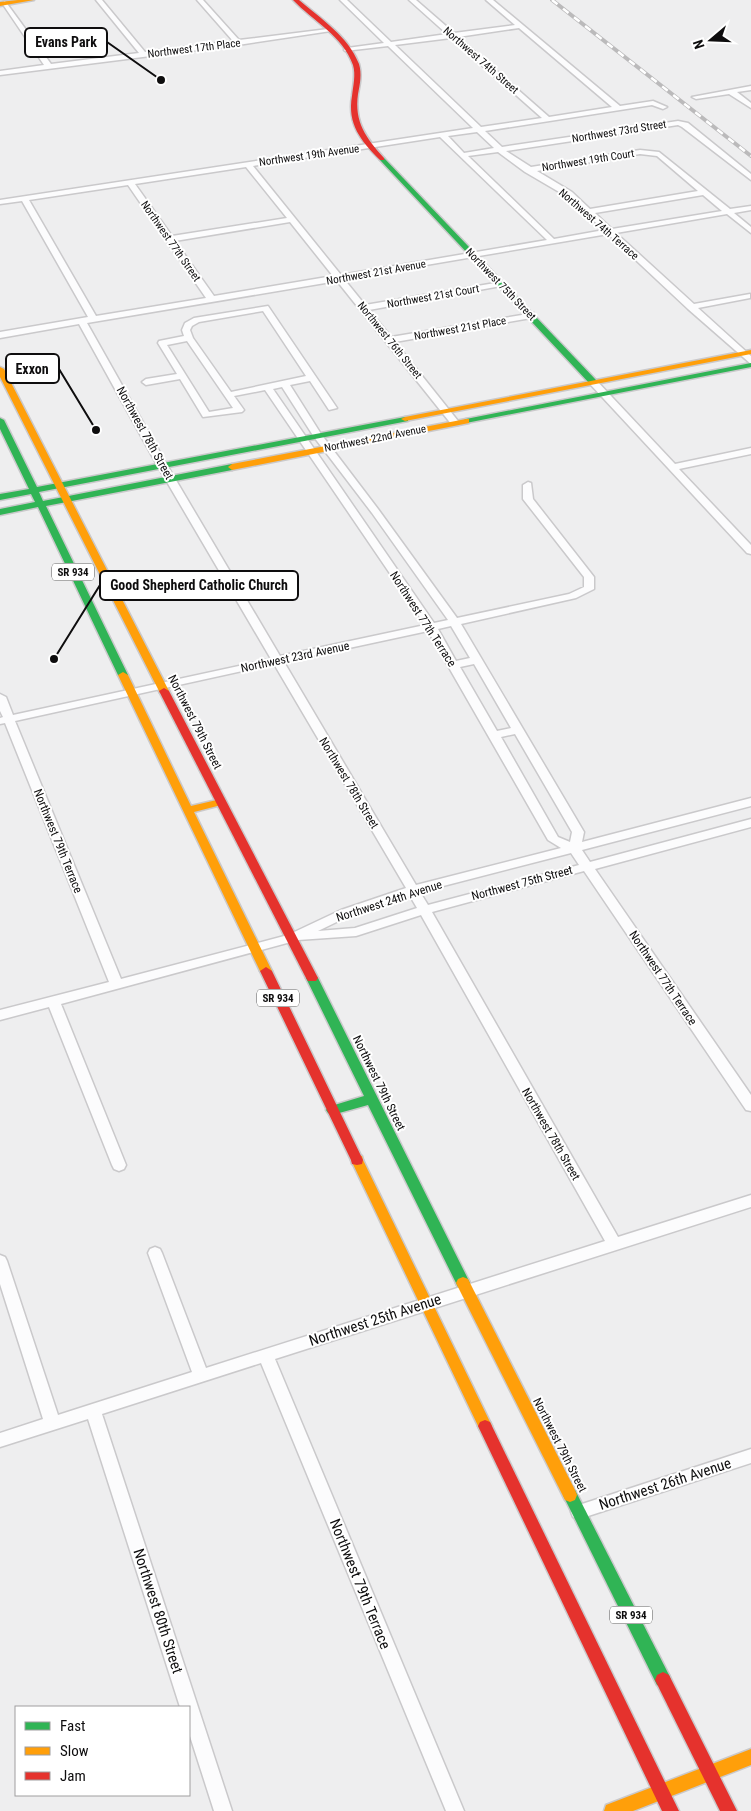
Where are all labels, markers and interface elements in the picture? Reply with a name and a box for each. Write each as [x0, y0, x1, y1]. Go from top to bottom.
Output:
north arrow [686, 15, 736, 65]
street label: Northwest 74th Street [440, 24, 521, 97]
callout: Evans Park [25, 28, 107, 57]
text: Evans Park [35, 34, 97, 50]
street label: Northwest 17th Place [147, 36, 241, 61]
text: N [690, 38, 708, 51]
street label: Northwest 73rd Street [571, 118, 667, 145]
street label: Northwest 19th Avenue [258, 142, 360, 169]
street label: Northwest 19th Court [541, 147, 635, 174]
street label: Northwest 74th Terrace [556, 186, 641, 263]
street label: Northwest 77th Street [138, 199, 203, 284]
street label: Northwest 75th Street [463, 246, 538, 323]
street label: Northwest 21st Avenue [325, 257, 427, 288]
street label: Northwest 21st Court [386, 282, 480, 311]
street label: Northwest 76th Street [355, 299, 425, 381]
street label: Northwest 21st Place [413, 314, 507, 343]
callout: Exxon [6, 354, 59, 383]
text: Exxon [15, 361, 49, 377]
street label: Northwest 78th Street [114, 384, 177, 482]
street label: Northwest 22nd Avenue [323, 422, 427, 455]
road number: SR 934 [52, 564, 94, 580]
street label: Northwest 77th Terrace [387, 569, 459, 670]
callout: Good Shepherd Catholic Church [100, 571, 298, 600]
text: Good Shepherd Catholic Church [110, 577, 288, 593]
street label: Northwest 23rd Avenue [239, 639, 351, 675]
street label: Northwest 79th Street [165, 672, 225, 772]
street label: Northwest 78th Street [316, 735, 382, 832]
street label: Northwest 79th Terrace [31, 787, 85, 895]
street label: Northwest 75th Street [470, 863, 574, 903]
street label: Northwest 24th Avenue [334, 877, 444, 925]
street label: Northwest 77th Terrace [626, 928, 700, 1028]
road number: SR 934 [257, 990, 299, 1006]
street label: Northwest 79th Street [350, 1033, 408, 1133]
street label: Northwest 78th Street [519, 1085, 583, 1183]
street label: Northwest 25th Avenue [307, 1290, 443, 1350]
street label: Northwest 79th Street [530, 1395, 590, 1495]
street label: Northwest 26th Avenue [597, 1454, 733, 1514]
street label: Northwest 79th Terrace [326, 1516, 394, 1652]
street label: Northwest 80th Street [129, 1546, 187, 1676]
road number: SR 934 [610, 1606, 652, 1624]
legend [15, 1706, 190, 1796]
text: Fast [60, 1717, 85, 1735]
text: Slow [60, 1742, 89, 1760]
text: Jam [60, 1767, 86, 1785]

